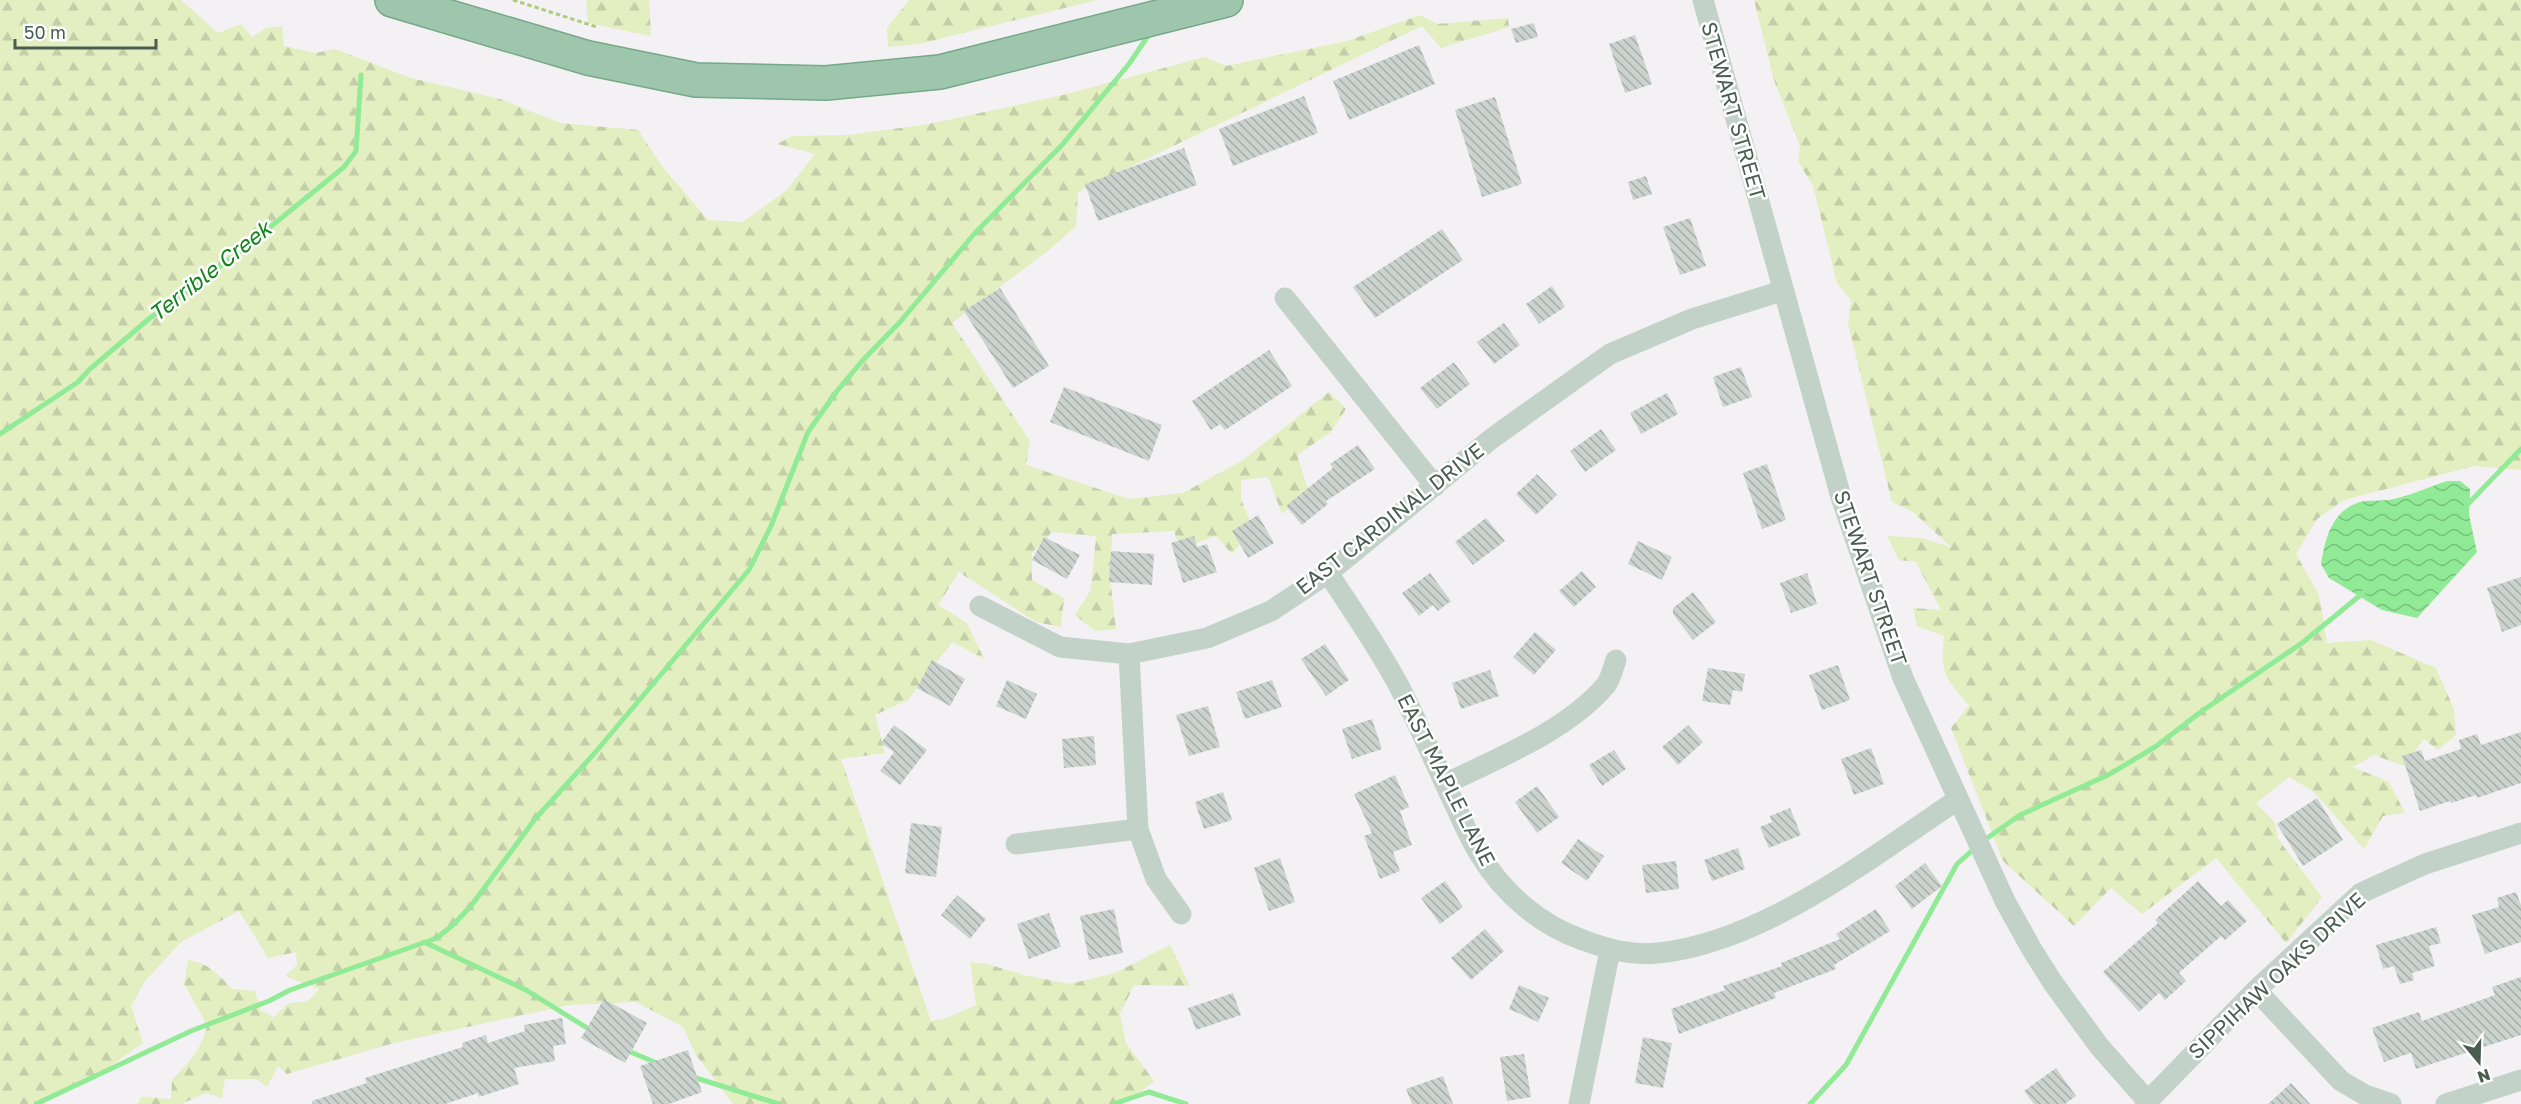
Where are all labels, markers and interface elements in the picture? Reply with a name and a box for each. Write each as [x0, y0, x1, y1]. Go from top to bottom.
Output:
scale bar [15, 12, 156, 50]
street label: STEWART STREET [1696, 19, 1772, 203]
text: 50 m [24, 21, 66, 43]
water label: Terrible Creek [143, 213, 278, 327]
street label: EAST CARDINAL DRIVE [1290, 437, 1489, 600]
street label: STEWART STREET [1829, 487, 1913, 669]
street label: EAST MAPLE LANE [1392, 689, 1501, 870]
street label: SIPPIHAW OAKS DRIVE [2182, 886, 2370, 1064]
north arrow [2449, 1032, 2509, 1092]
text: N [2475, 1065, 2493, 1088]

